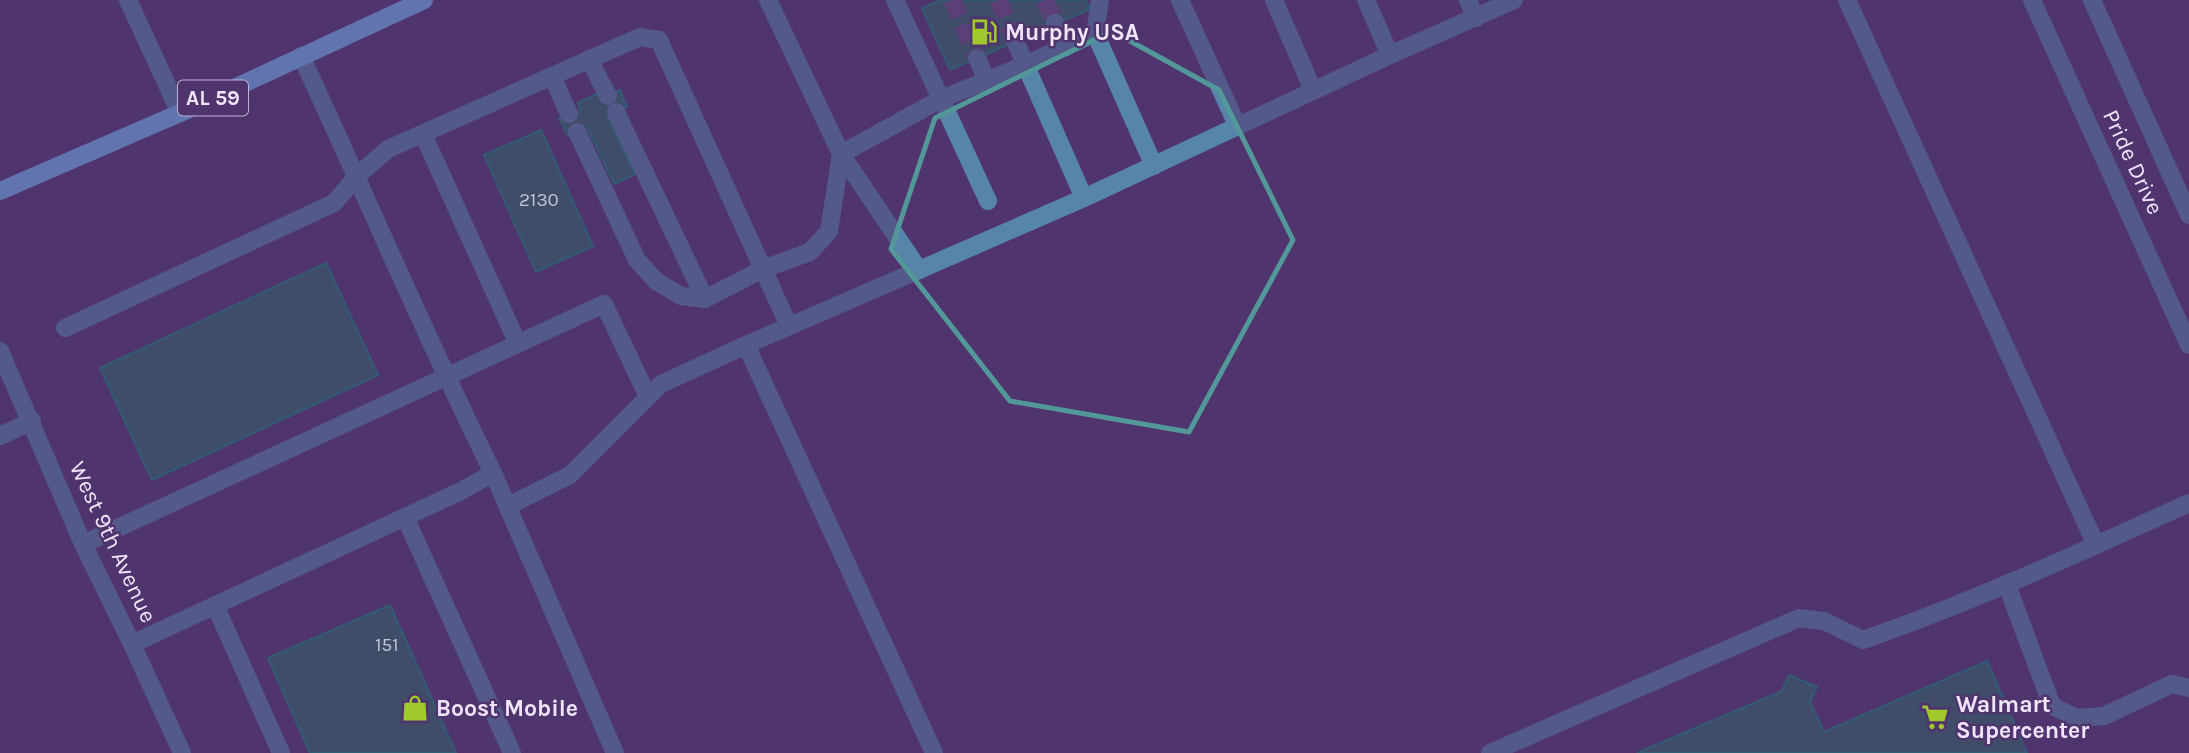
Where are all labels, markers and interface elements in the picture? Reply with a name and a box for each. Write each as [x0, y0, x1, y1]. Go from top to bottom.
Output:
fuel station icon: Murphy USA [969, 17, 999, 47]
place label: Murphy USA [1005, 19, 1139, 46]
road number: AL 59 [178, 80, 248, 116]
street label: Pride Drive [2097, 105, 2169, 219]
house number: 2130 [519, 189, 559, 211]
street label: West 9th Avenue [64, 457, 162, 627]
house number: 151 [375, 634, 399, 656]
place label: Walmart Supercenter [1956, 691, 2089, 744]
shop icon: Boost Mobile [400, 693, 430, 723]
place label: Boost Mobile [436, 695, 578, 722]
supermarket icon: Walmart Supercenter [1920, 702, 1950, 732]

